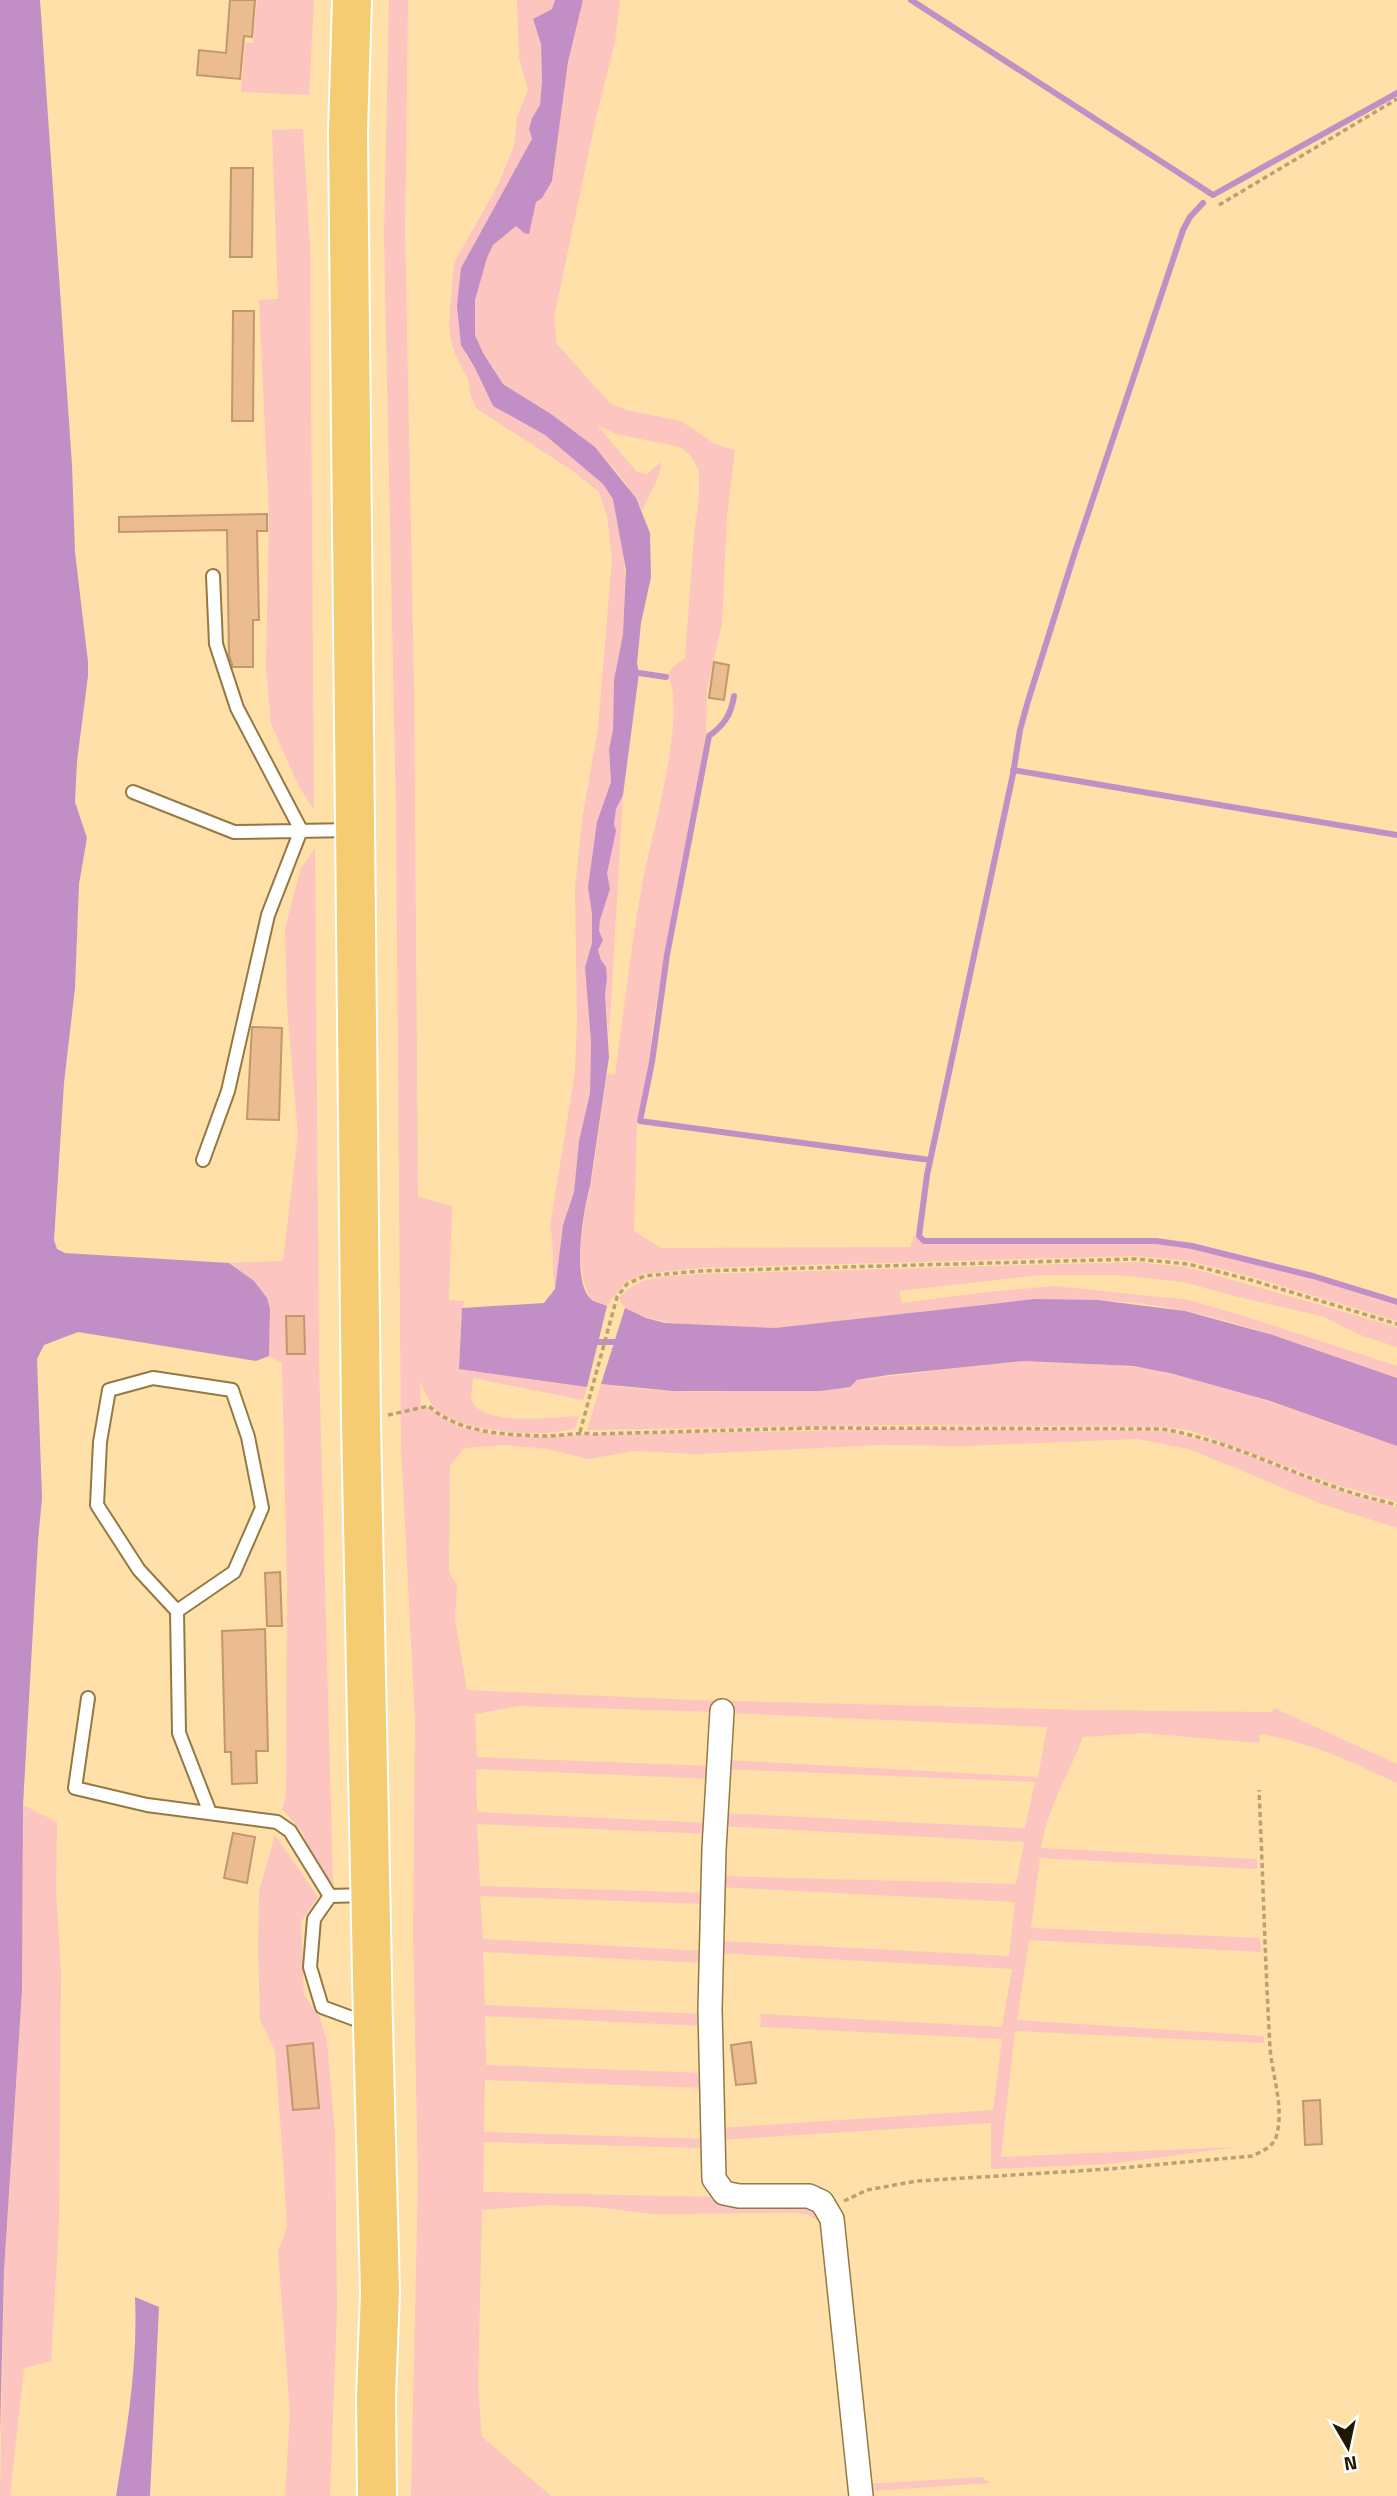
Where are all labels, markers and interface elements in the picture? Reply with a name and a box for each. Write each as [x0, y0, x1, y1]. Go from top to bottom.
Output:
north arrow [1313, 2412, 1383, 2482]
text: N [1342, 2449, 1360, 2480]

